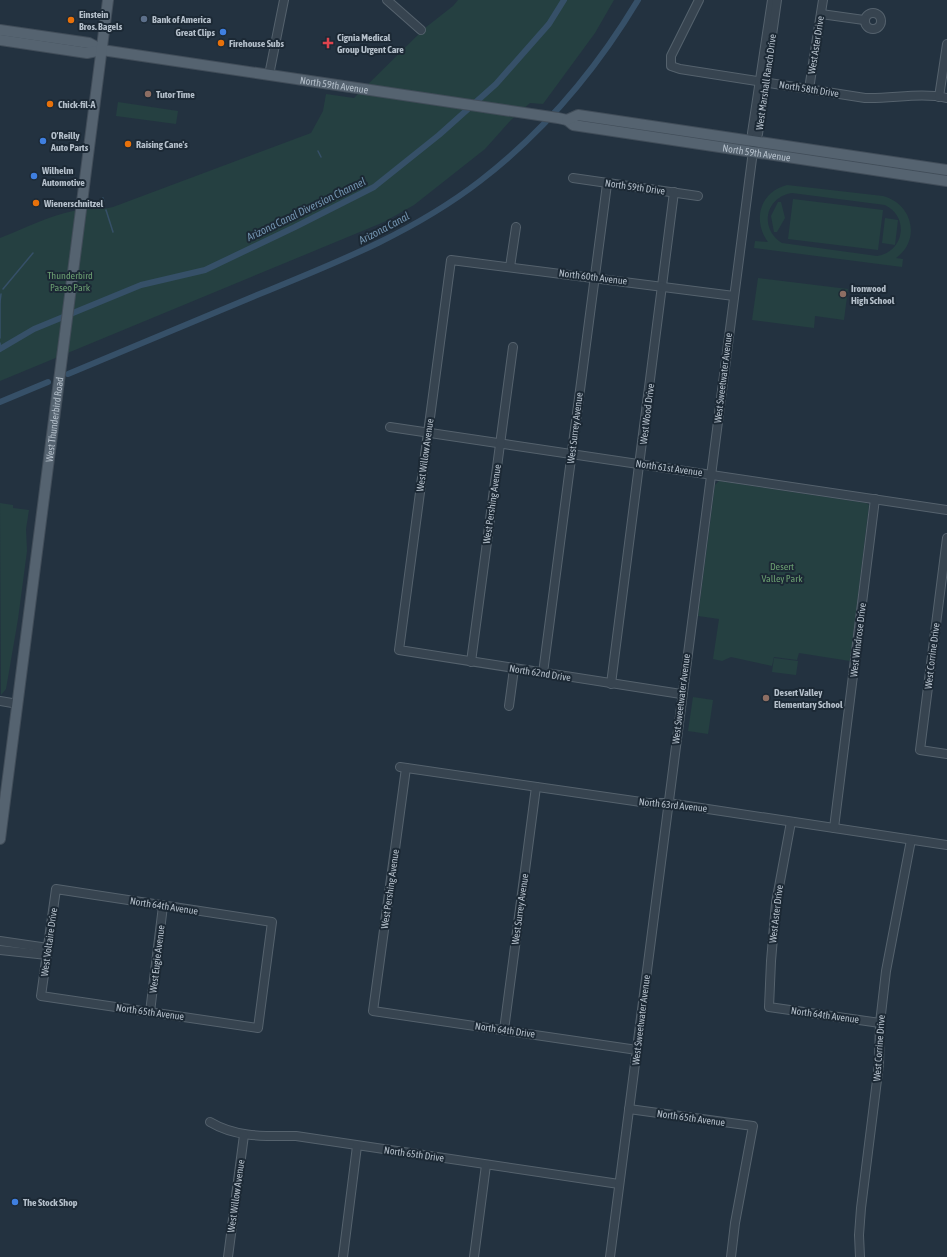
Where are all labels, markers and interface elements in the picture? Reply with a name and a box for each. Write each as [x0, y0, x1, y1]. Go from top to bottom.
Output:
place label: Einstein Bros. Bagels [79, 9, 123, 32]
marker: Bank of America [139, 14, 149, 24]
place label: Bank of America [152, 14, 211, 25]
marker: Einstein Bros. Bagels [66, 15, 76, 25]
street label: West Aster Drive [806, 15, 826, 75]
place label: Great Clips [176, 27, 215, 38]
marker: Great Clips [218, 27, 228, 37]
place label: Cignia Medical Group Urgent Care [337, 32, 404, 55]
street label: West Marshall Ranch Drive [754, 33, 778, 131]
marker: Cignia Medical Group Urgent Care [322, 37, 334, 49]
marker: Firehouse Subs [216, 38, 226, 48]
place label: Firehouse Subs [229, 38, 284, 49]
street label: North 59th Avenue [299, 74, 369, 95]
street label: North 58th Drive [778, 79, 840, 99]
marker: Tutor Time [143, 89, 153, 99]
place label: Tutor Time [156, 89, 195, 100]
marker: Chick-fil-A [45, 99, 55, 109]
place label: Chick-fil-A [58, 99, 95, 110]
place label: O'Reilly Auto Parts [50, 130, 89, 153]
marker: O'Reilly Auto Parts [38, 136, 48, 146]
marker: Raising Cane's [123, 139, 133, 149]
place label: Raising Cane's [136, 139, 188, 150]
street label: North 59th Avenue [722, 142, 792, 163]
place label: Wilhelm Automotive [41, 165, 85, 188]
marker: Wilhelm Automotive [29, 171, 39, 181]
water label: Arizona Canal Diversion Channel [244, 175, 367, 244]
street label: North 59th Drive [604, 177, 666, 197]
marker: Wienerschnitzel [31, 198, 41, 208]
place label: Wienerschnitzel [43, 198, 104, 209]
water label: Arizona Canal [356, 210, 411, 247]
street label: North 60th Avenue [558, 267, 628, 287]
park label: Thunderbird Paseo Park [47, 270, 93, 293]
place label: Ironwood High School [851, 283, 895, 306]
marker: Ironwood High School [838, 289, 848, 299]
street label: West Sweetwater Avenue [712, 332, 734, 424]
street label: West Thunderbird Road [43, 376, 65, 463]
street label: West Wood Drive [638, 383, 656, 445]
street label: West Surrey Avenue [565, 391, 585, 464]
street label: West Willow Avenue [414, 417, 436, 492]
street label: North 61st Avenue [635, 458, 704, 478]
street label: West Pershing Avenue [481, 463, 503, 545]
park label: Desert Valley Park [761, 561, 803, 584]
street label: West Windrose Drive [848, 602, 868, 678]
street label: West Corrine Drive [922, 622, 942, 690]
street label: West Sweetwater Avenue [670, 653, 692, 745]
street label: North 62nd Drive [508, 663, 572, 683]
place label: Desert Valley Elementary School [774, 687, 843, 710]
marker: Desert Valley Elementary School [761, 693, 771, 703]
street label: North 63rd Avenue [638, 796, 708, 814]
street label: West Pershing Avenue [379, 848, 401, 930]
street label: West Surrey Avenue [510, 872, 531, 945]
street label: West Aster Drive [767, 884, 785, 944]
street label: North 64th Avenue [129, 895, 199, 917]
street label: West Voltaire Drive [39, 906, 59, 977]
street label: West Eugie Avenue [147, 924, 167, 994]
street label: West Sweetwater Avenue [630, 974, 652, 1066]
street label: North 65th Avenue [115, 1002, 185, 1022]
street label: North 64th Avenue [790, 1005, 860, 1025]
street label: West Corrine Drive [871, 1014, 887, 1082]
street label: North 64th Drive [474, 1020, 536, 1040]
street label: North 65th Avenue [656, 1108, 726, 1128]
street label: North 65th Drive [383, 1144, 445, 1164]
street label: West Willow Avenue [225, 1158, 247, 1233]
marker: The Stock Shop [10, 1197, 20, 1207]
place label: The Stock Shop [23, 1197, 78, 1208]

